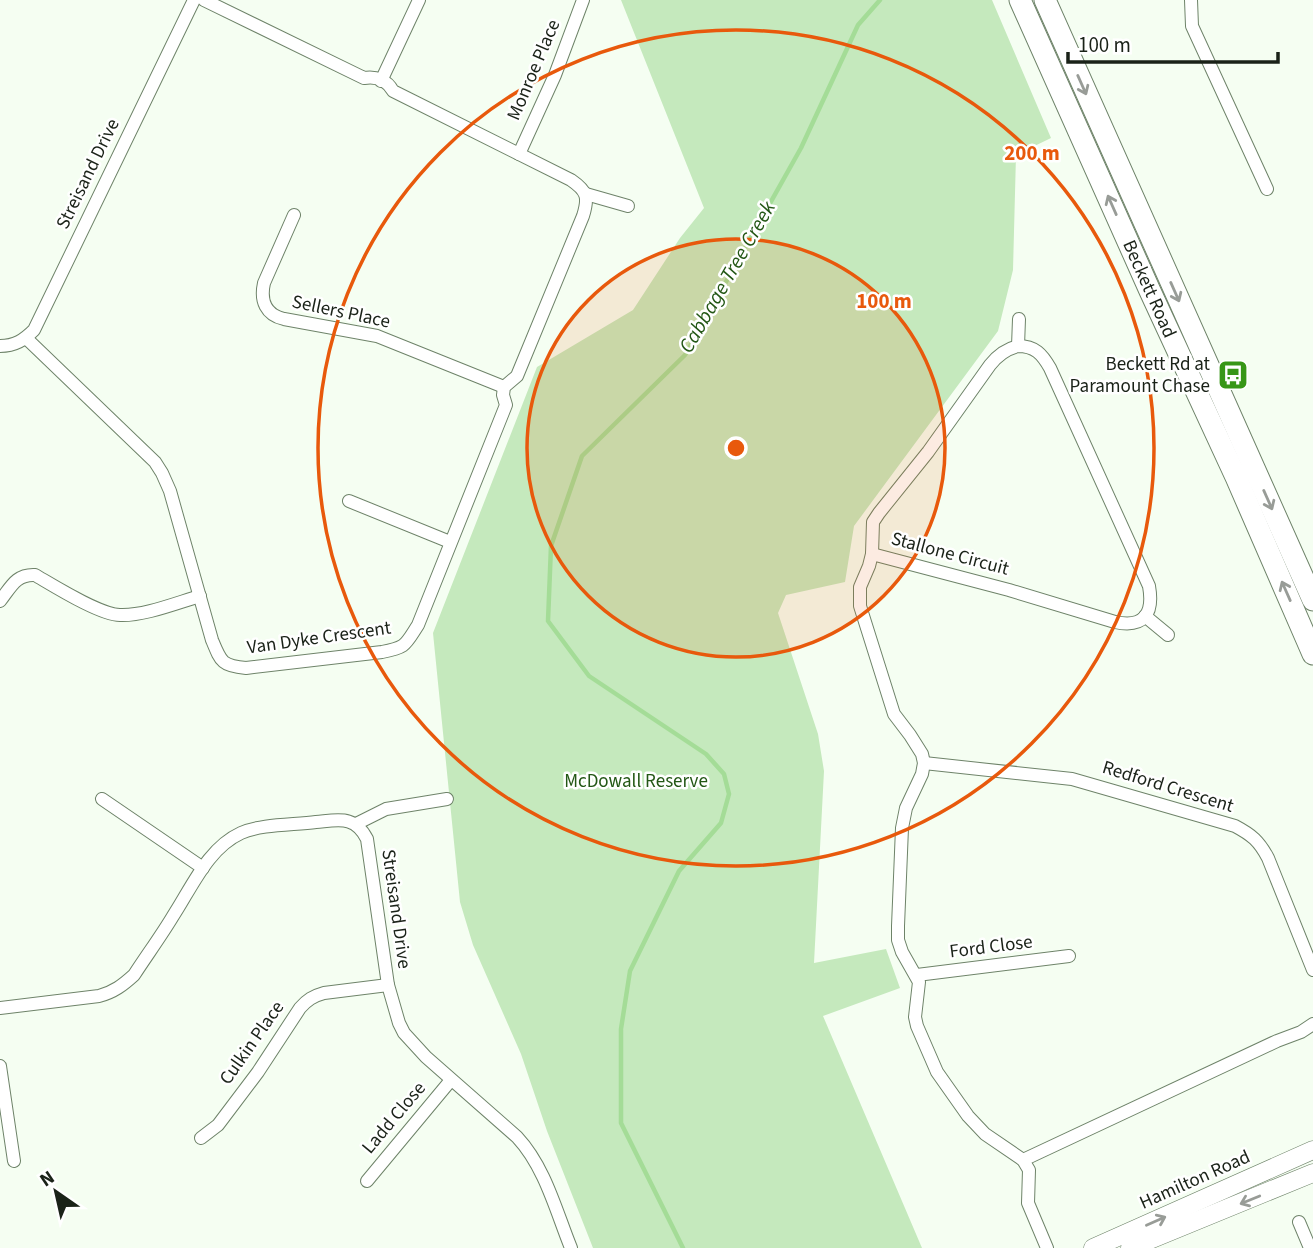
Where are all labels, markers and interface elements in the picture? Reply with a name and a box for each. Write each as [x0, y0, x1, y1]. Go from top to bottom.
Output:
street label: Monroe Place [501, 15, 567, 125]
scale bar [1068, 21, 1278, 65]
text: 100 m [1078, 30, 1131, 60]
one-way arrow [1076, 74, 1089, 95]
street label: Streisand Drive [50, 114, 126, 234]
text: 200 m [1004, 138, 1060, 168]
water label: Cabbage Tree Creek [671, 195, 783, 359]
one-way arrow [1105, 195, 1118, 216]
street label: Beckett Road [1115, 236, 1183, 342]
one-way arrow [1169, 281, 1182, 303]
text: 100 m [856, 286, 912, 316]
street label: Sellers Place [289, 288, 393, 336]
place label: Beckett Rd at Paramount Chase [1070, 351, 1211, 400]
bus stop icon: Beckett Rd at Paramount Chase [1216, 358, 1250, 392]
centre of rings [724, 436, 748, 460]
one-way arrow [1262, 489, 1275, 510]
street label: Stallone Circuit [888, 525, 1012, 583]
one-way arrow [1279, 581, 1292, 602]
street label: Van Dyke Crescent [245, 614, 393, 661]
street label: Redford Crescent [1099, 754, 1238, 820]
park label: McDowall Reserve [564, 768, 708, 795]
street label: Streisand Drive [374, 848, 418, 970]
street label: Ford Close [948, 929, 1034, 965]
street label: Culkin Place [213, 996, 291, 1090]
street label: Ladd Close [356, 1076, 432, 1160]
street label: Hamilton Road [1135, 1144, 1255, 1216]
north arrow [21, 1157, 91, 1227]
text: N [35, 1164, 60, 1194]
one-way arrow [1240, 1194, 1261, 1207]
one-way arrow [1144, 1214, 1166, 1227]

